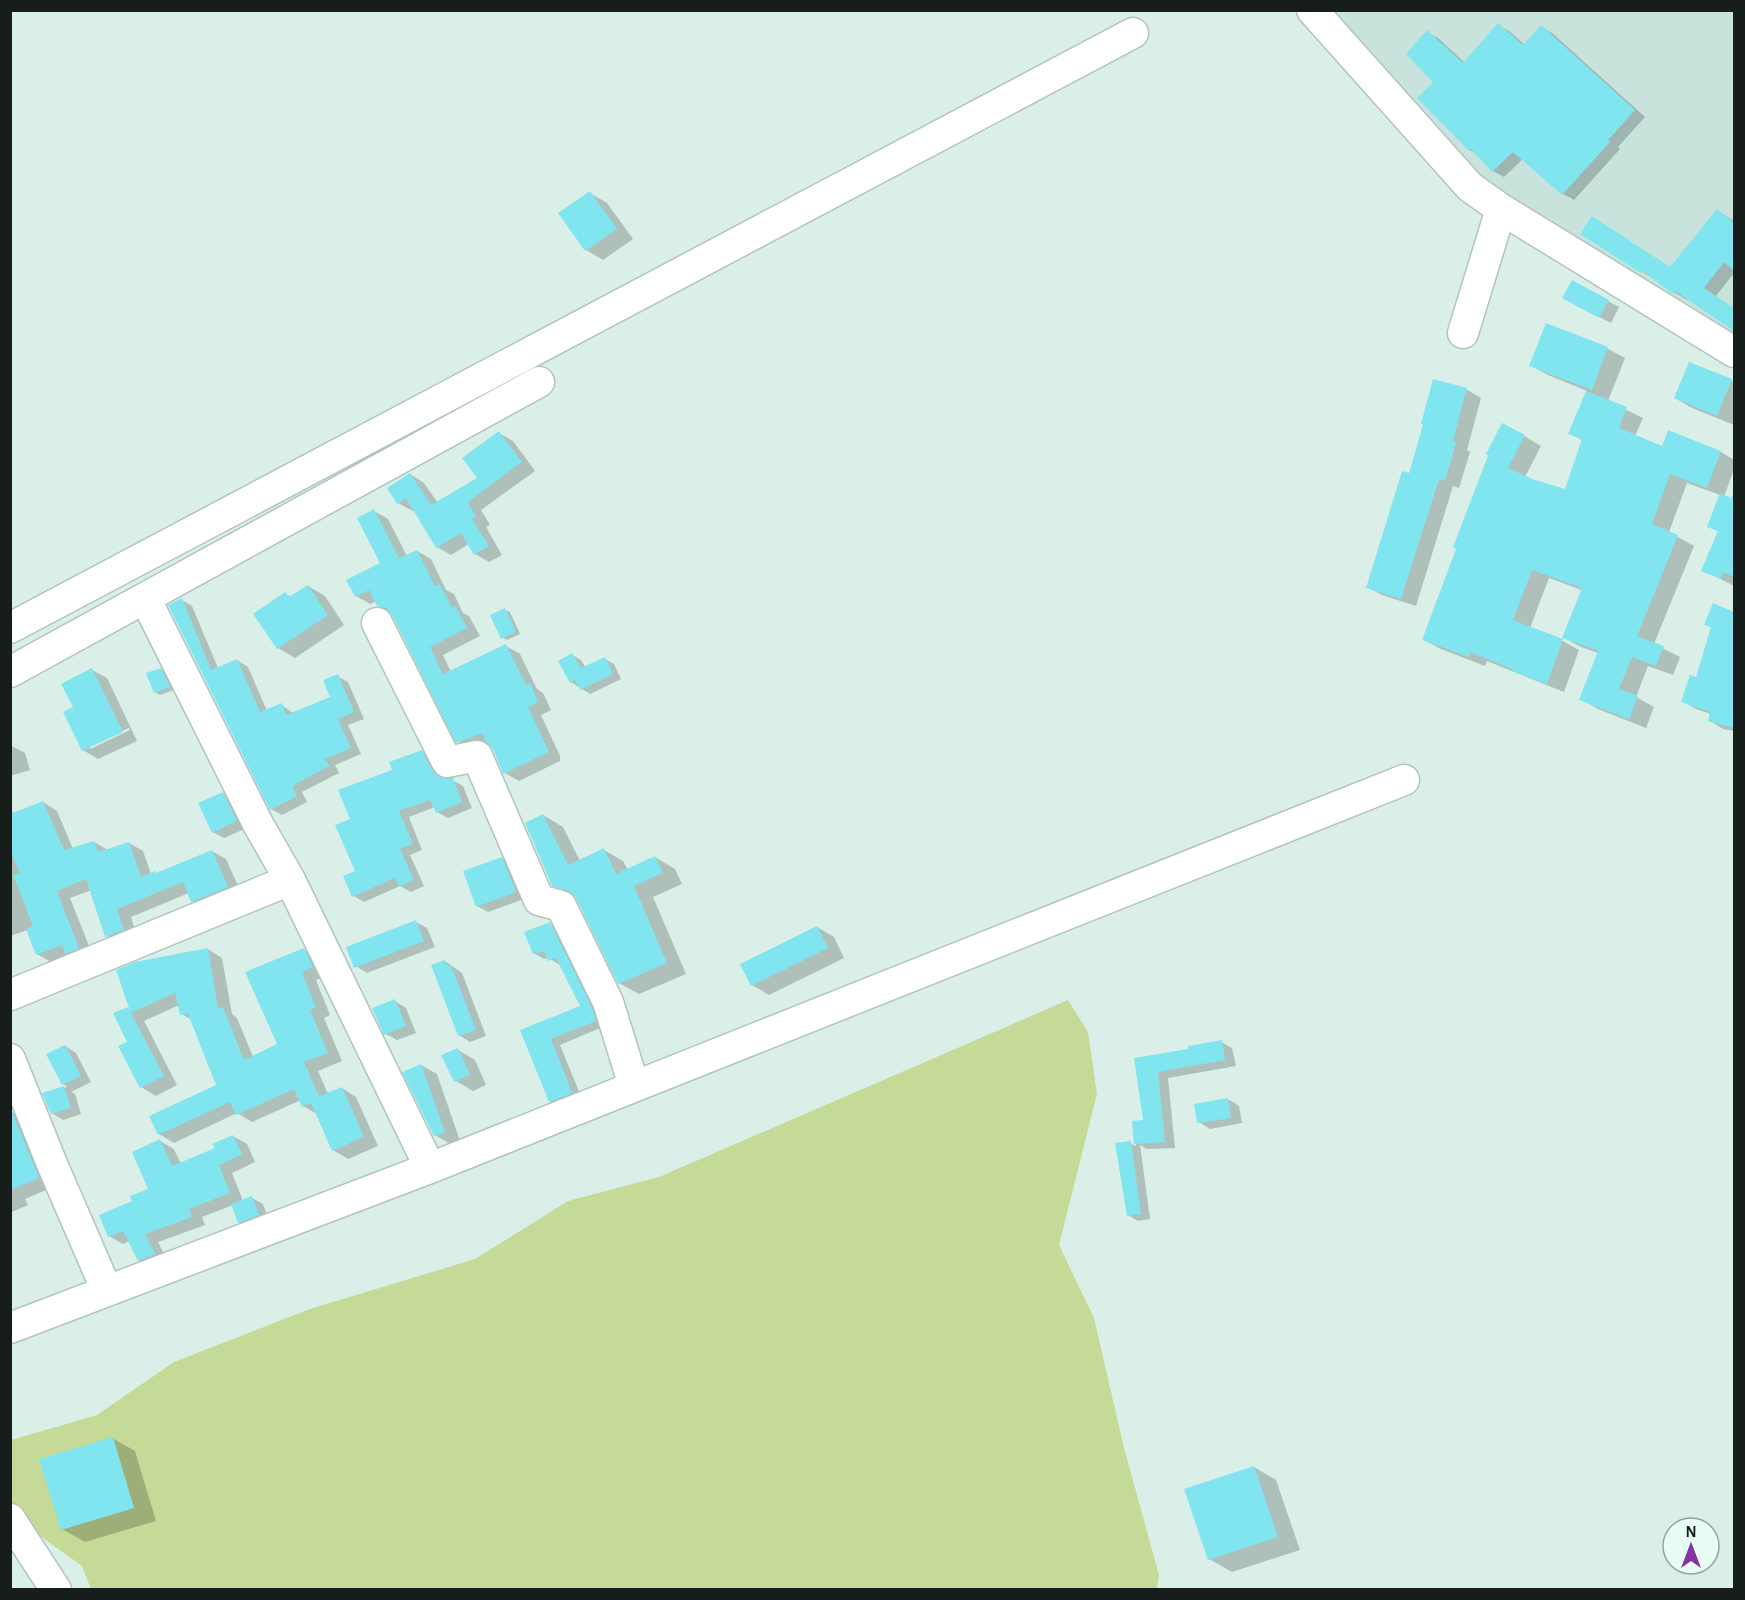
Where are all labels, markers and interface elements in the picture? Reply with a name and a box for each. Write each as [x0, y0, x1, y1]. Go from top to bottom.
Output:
north arrow [1661, 1516, 1721, 1576]
text: N [1685, 1524, 1697, 1540]

